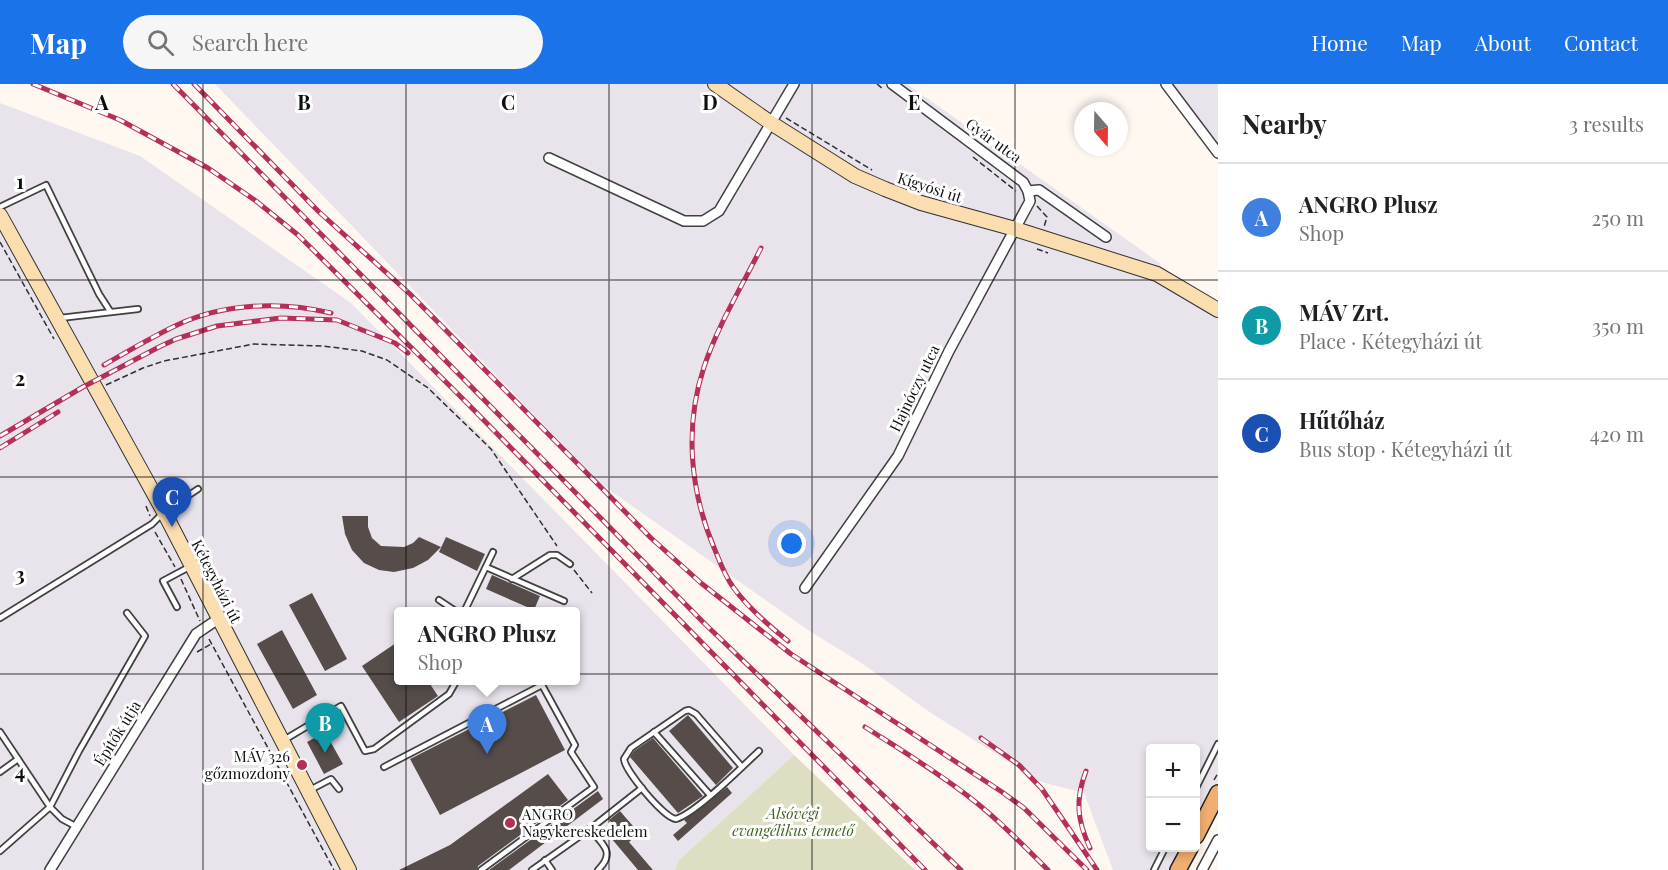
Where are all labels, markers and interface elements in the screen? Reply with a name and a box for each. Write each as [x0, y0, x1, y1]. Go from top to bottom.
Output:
search box [123, 15, 543, 69]
text: Map [30, 24, 87, 61]
icon: search [144, 26, 177, 59]
text: Search here [192, 27, 308, 57]
text: Home [1312, 28, 1368, 56]
text: Map [1401, 28, 1442, 56]
text: About [1475, 28, 1531, 56]
text: Contact [1564, 28, 1638, 56]
text: A [94, 88, 109, 115]
text: B [297, 88, 311, 115]
text: C [501, 88, 515, 115]
text: D [702, 88, 718, 115]
text: E [908, 88, 920, 115]
north arrow [1074, 102, 1128, 156]
text: Nearby [1242, 106, 1327, 141]
text: 3 results [1569, 110, 1644, 137]
street label: Gyár utca [962, 113, 1026, 167]
text: 1 [16, 167, 24, 194]
street label: Kígyósi út [895, 167, 965, 207]
text: ANGRO Plusz [1299, 189, 1438, 219]
text: A [1255, 204, 1268, 231]
text: 250 m [1591, 204, 1644, 231]
text: Shop [1299, 219, 1344, 246]
text: MÁV Zrt. [1299, 297, 1389, 327]
text: B [1255, 312, 1268, 339]
text: 350 m [1592, 312, 1644, 339]
text: Place · Kétegyházi út [1299, 327, 1482, 354]
street label: Hajnóczy utca [884, 341, 944, 435]
text: 2 [15, 364, 25, 391]
text: Hűtőház [1299, 405, 1385, 435]
text: C [1254, 420, 1269, 447]
text: 420 m [1590, 420, 1644, 447]
text: Bus stop · Kétegyházi út [1299, 435, 1512, 462]
pin: C [152, 478, 192, 527]
your location [777, 529, 806, 558]
street label: Kétegyházi út [187, 536, 247, 627]
text: 3 [15, 560, 25, 587]
popup [394, 607, 580, 685]
text: ANGRO Plusz [418, 618, 556, 648]
text: Shop [418, 648, 463, 675]
street label: Építők útja [89, 696, 145, 769]
pin: B [306, 704, 344, 753]
pin: A [468, 704, 506, 754]
map controls [1146, 744, 1200, 852]
button: + [1146, 744, 1200, 798]
place label: MÁV 326 gőzmozdony [205, 746, 290, 783]
text: 4 [15, 757, 25, 784]
marker: MÁV 326 gőzmozdony [295, 758, 309, 772]
button: − [1146, 798, 1200, 852]
park label: Alsóvégi evangélikus temető [732, 803, 855, 840]
place label: ANGRO Nagykereskedelem [521, 804, 648, 841]
marker: ANGRO Nagykereskedelem [503, 816, 517, 830]

